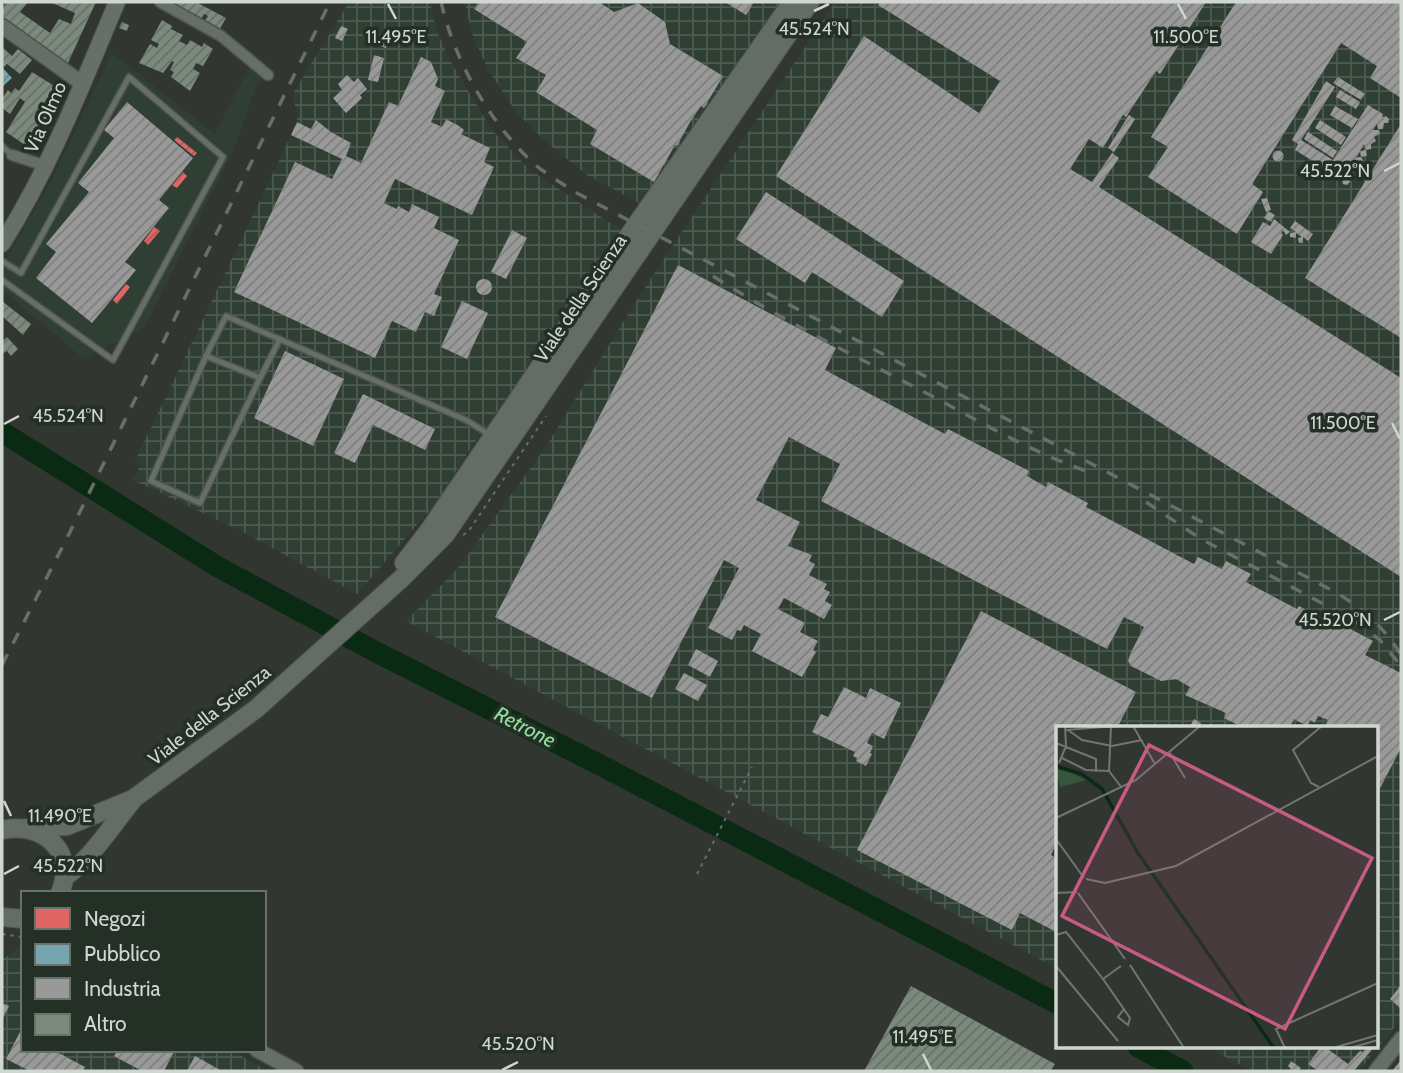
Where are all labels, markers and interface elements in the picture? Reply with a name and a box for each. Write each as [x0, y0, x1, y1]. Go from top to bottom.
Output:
text: 45.524°N [778, 18, 850, 40]
text: 11.495°E [365, 26, 427, 48]
text: 11.500°E [1153, 26, 1219, 48]
street label: Via Olmo [20, 78, 71, 157]
text: 45.522°N [1300, 160, 1370, 182]
street label: Viale della Scienza [529, 230, 632, 366]
text: 45.524°N [32, 405, 104, 427]
text: 11.500°E [1310, 412, 1376, 434]
text: 45.520°N [1298, 609, 1372, 631]
street label: Viale della Scienza [144, 661, 275, 770]
water label: Retrone [491, 701, 560, 753]
inset map [1056, 726, 1378, 1048]
text: 11.490°E [28, 805, 92, 827]
text: 45.522°N [33, 855, 103, 877]
legend [21, 891, 266, 1052]
text: Negozi [84, 906, 145, 931]
text: Pubblico [84, 941, 161, 966]
text: Industria [84, 976, 161, 1001]
text: Altro [84, 1011, 127, 1036]
text: 11.495°E [892, 1026, 954, 1048]
text: 45.520°N [481, 1033, 555, 1055]

